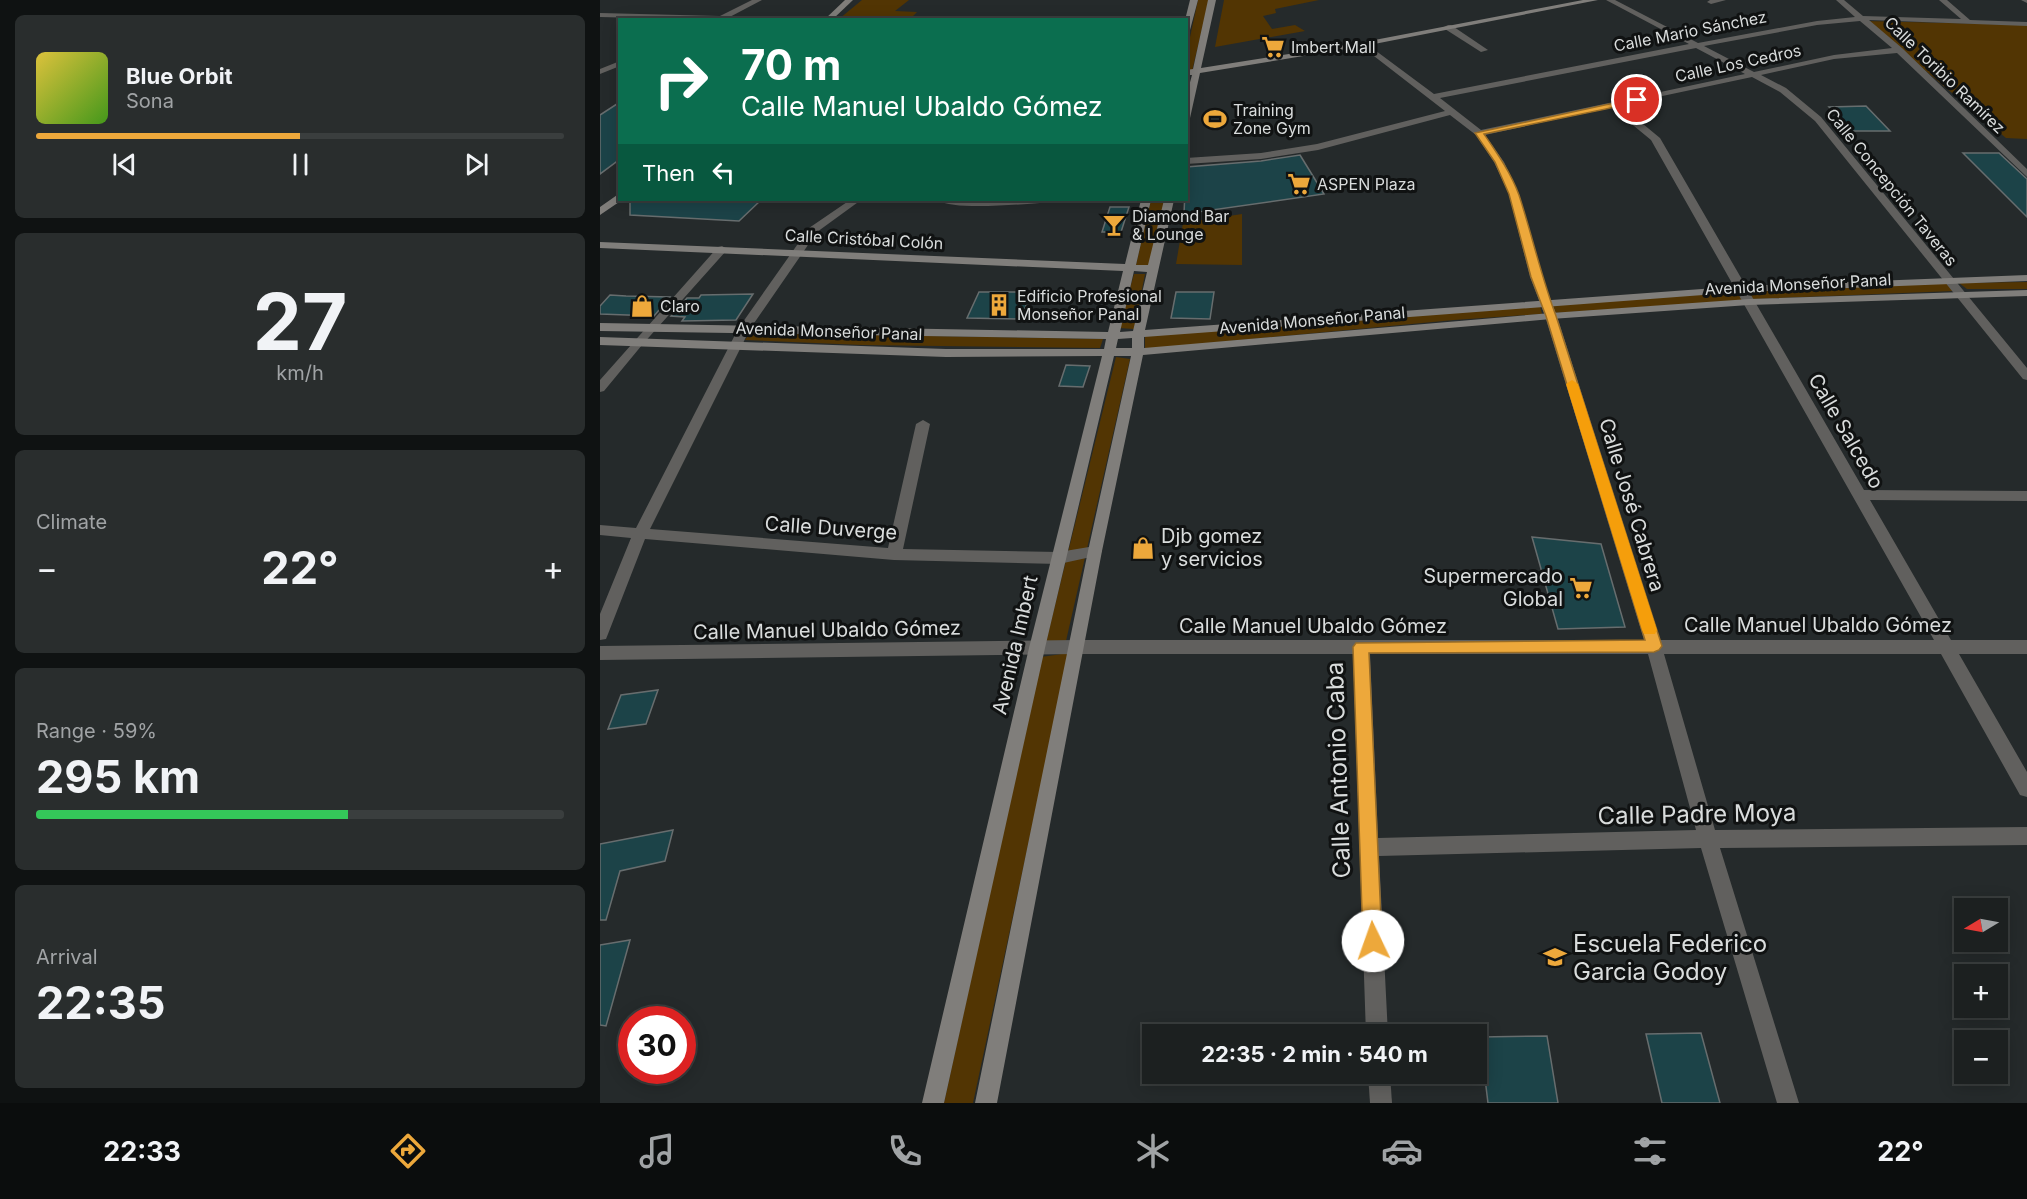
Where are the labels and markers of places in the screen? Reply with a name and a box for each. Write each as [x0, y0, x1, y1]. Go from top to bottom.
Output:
supermarket icon: Imbert Mall [1260, 34, 1286, 60]
place label: Imbert Mall [1291, 37, 1376, 57]
pin [1611, 74, 1662, 125]
place label: Training Zone Gym [1233, 100, 1311, 138]
sports icon: Training Zone Gym [1202, 106, 1228, 132]
supermarket icon: ASPEN Plaza [1286, 171, 1312, 197]
place label: ASPEN Plaza [1317, 174, 1416, 194]
place label: Diamond Bar & Lounge [1132, 206, 1229, 244]
bar icon: Diamond Bar & Lounge [1101, 212, 1127, 238]
place label: Edificio Profesional Monseñor Panal [1017, 286, 1162, 324]
building icon: Edificio Profesional Monseñor Panal [986, 292, 1012, 318]
shop icon: Claro [629, 293, 655, 319]
place label: Claro [660, 296, 700, 316]
place label: Djb gomez y servicios [1161, 524, 1263, 571]
shop icon: Djb gomez y servicios [1130, 535, 1156, 561]
place label: Supermercado Global [1423, 564, 1563, 611]
supermarket icon: Supermercado Global [1568, 575, 1594, 601]
place label: Escuela Federico Garcia Godoy [1573, 929, 1767, 986]
school or university icon: Escuela Federico Garcia Godoy [1542, 944, 1568, 970]

